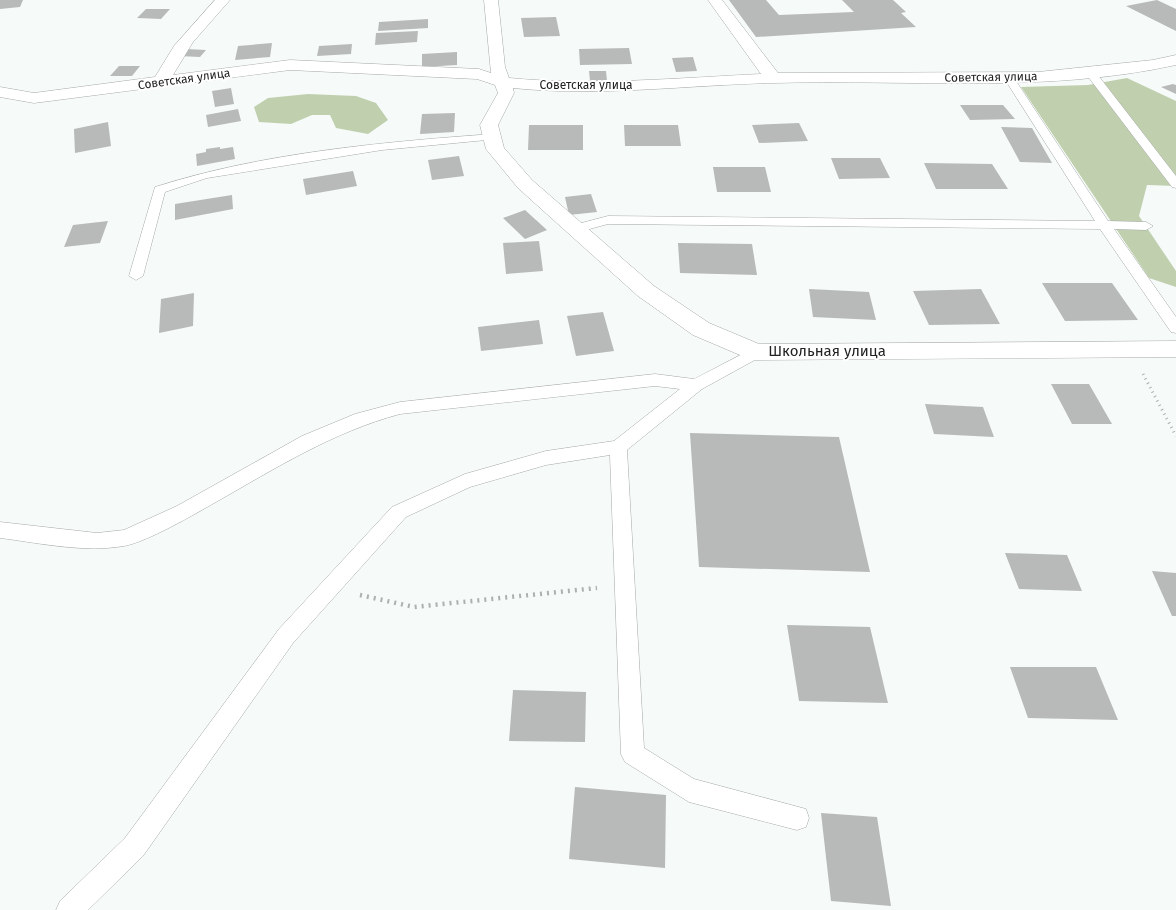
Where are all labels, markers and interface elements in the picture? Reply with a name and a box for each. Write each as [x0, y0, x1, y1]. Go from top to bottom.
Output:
street label: Советская улица [137, 66, 231, 92]
street label: Советская улица [944, 69, 1038, 85]
street label: Советская улица [539, 78, 633, 92]
street label: Школьная улица [768, 342, 886, 360]

